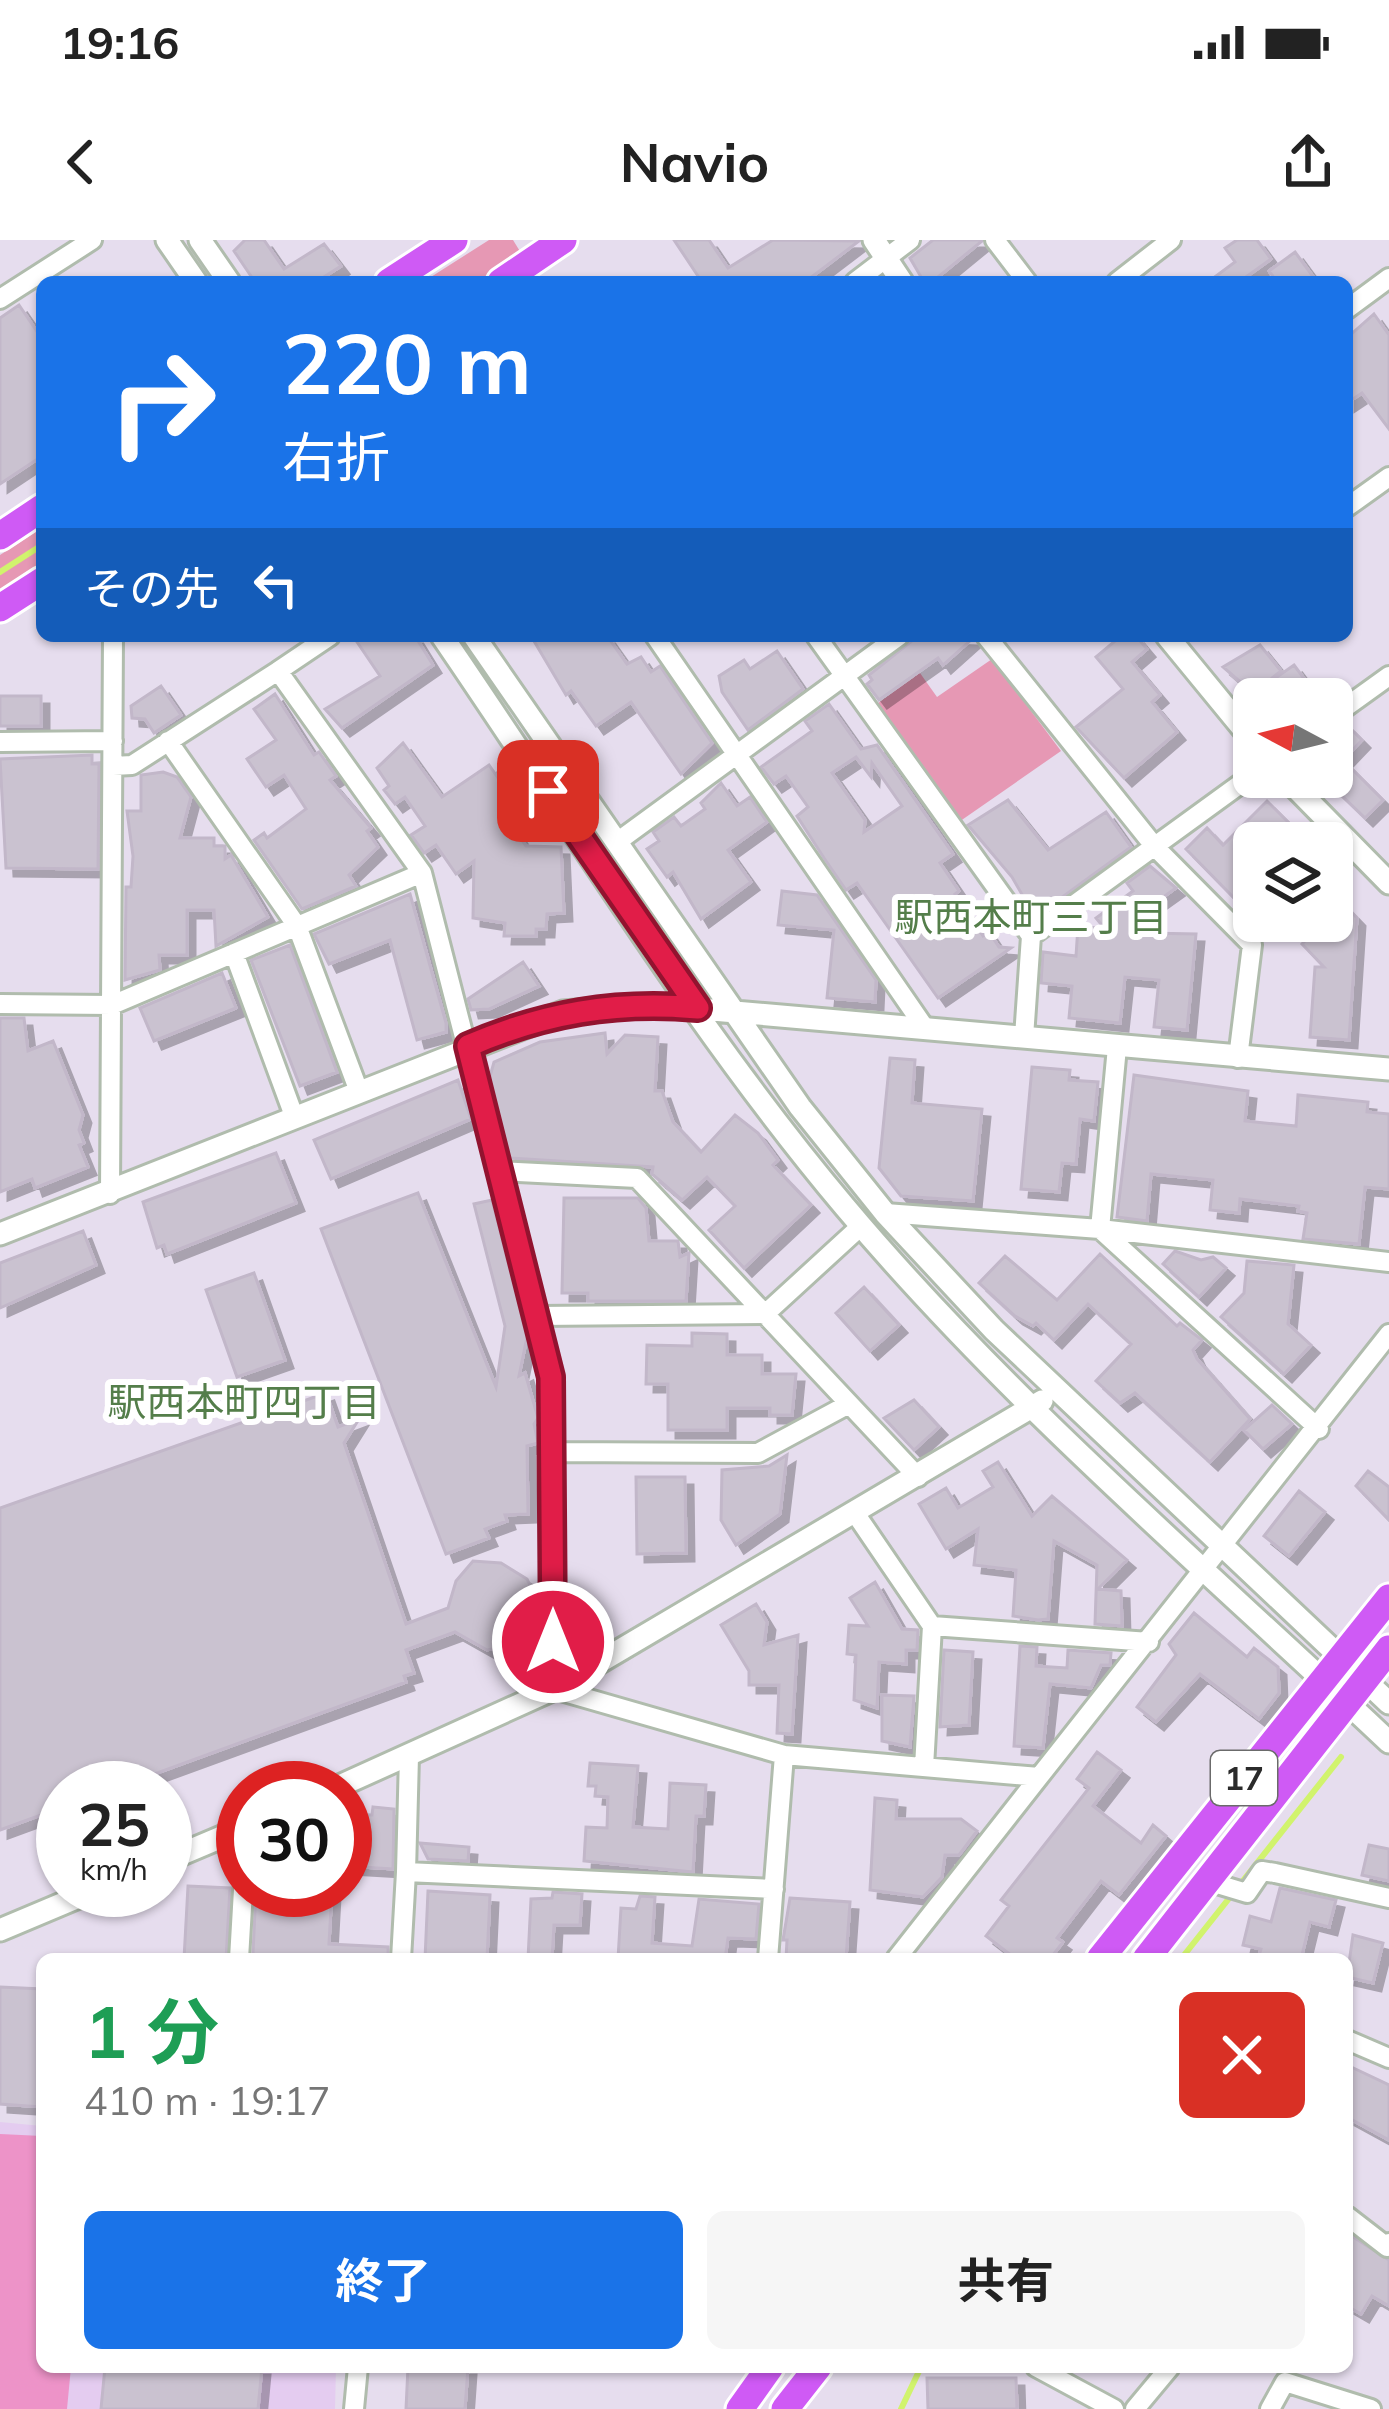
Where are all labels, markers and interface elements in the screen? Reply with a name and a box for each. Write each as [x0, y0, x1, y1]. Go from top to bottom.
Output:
text: 19:16 [60, 14, 179, 70]
text: Navio [620, 128, 769, 196]
icon: back [48, 129, 114, 195]
icon: share [1275, 129, 1341, 195]
text: 220 m [282, 310, 532, 415]
icon: right [84, 324, 240, 480]
text: 右折 [282, 423, 390, 491]
icon: left [243, 552, 309, 618]
text: その先 [84, 560, 219, 616]
north arrow [1233, 678, 1353, 798]
map controls [1233, 678, 1353, 942]
pin [497, 740, 599, 842]
icon: arrive [515, 758, 581, 824]
button: layers [1233, 822, 1353, 942]
district label: 駅西本町三丁目 [894, 892, 1168, 941]
district label: 駅西本町四丁目 [107, 1377, 381, 1426]
position arrow [490, 1579, 616, 1705]
road number: 17 [1211, 1751, 1277, 1805]
speed limit sign: 30 [216, 1761, 372, 1917]
text: 25 [78, 1786, 150, 1861]
text: km/h [80, 1850, 148, 1888]
text: 1 分 [84, 1986, 219, 2076]
button: close [1179, 1992, 1305, 2118]
text: 410 m · 19:17 [84, 2076, 330, 2125]
button: 終了 [84, 2211, 683, 2349]
button: 共有 [707, 2211, 1305, 2349]

